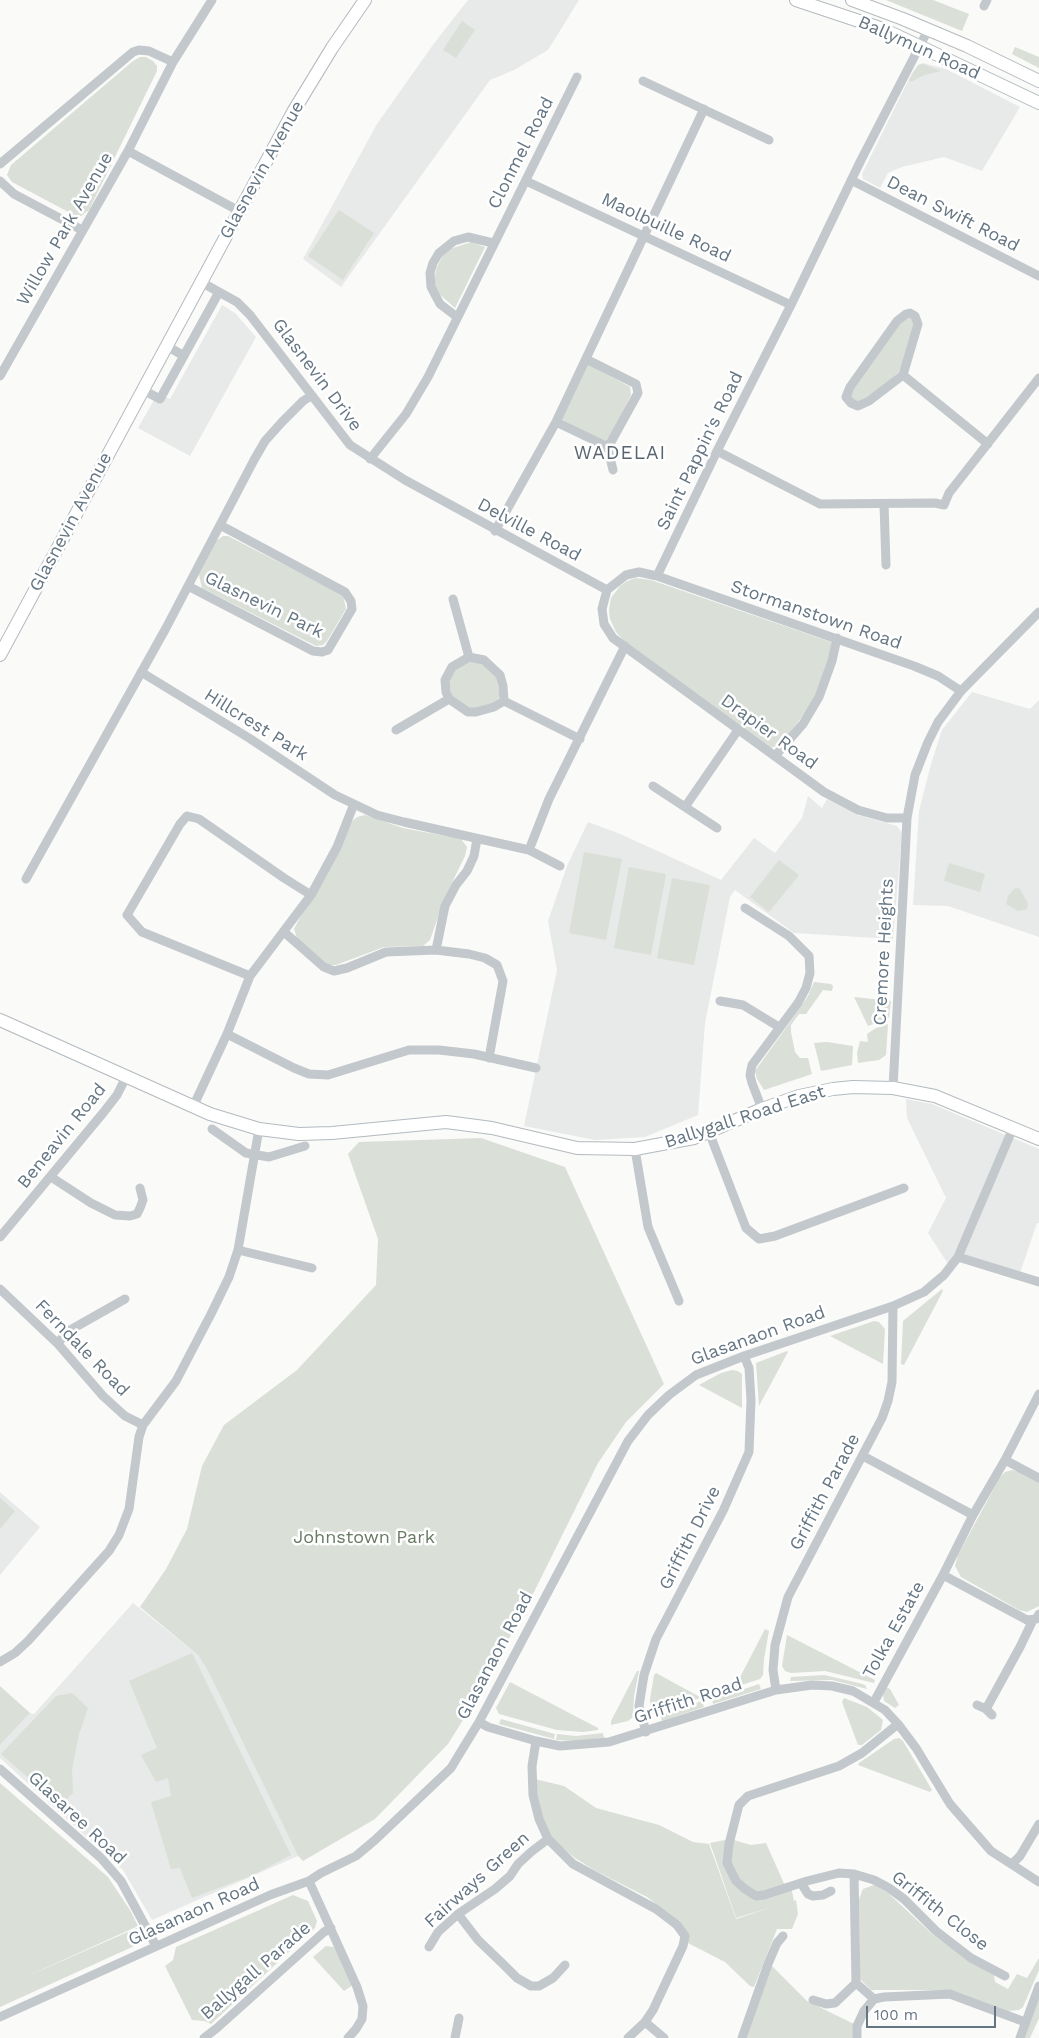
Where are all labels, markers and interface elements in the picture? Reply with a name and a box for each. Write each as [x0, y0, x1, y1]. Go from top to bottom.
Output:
street label: Ballymun Road [855, 11, 983, 85]
street label: Clonmel Road [483, 93, 559, 213]
street label: Glasnevin Avenue [215, 97, 309, 243]
street label: Willow Park Avenue [12, 149, 118, 309]
street label: Dean Swift Road [883, 171, 1023, 257]
street label: Maolbuille Road [598, 189, 734, 267]
street label: Glasnevin Drive [268, 314, 366, 436]
street label: Saint Pappin's Road [652, 368, 748, 534]
district label: WADELAI [573, 442, 667, 464]
street label: Glasnevin Avenue [25, 449, 117, 595]
street label: Delville Road [474, 494, 584, 566]
street label: Glasnevin Park [201, 567, 327, 643]
street label: Stormanstown Road [728, 576, 904, 654]
street label: Hillcrest Park [200, 684, 312, 766]
street label: Drapier Road [717, 690, 821, 774]
street label: Cremore Heights [869, 878, 899, 1026]
street label: Beneavin Road [13, 1079, 111, 1193]
street label: Ballygall Road East [662, 1081, 828, 1153]
street label: Ferndale Road [30, 1295, 134, 1401]
street label: Glasanaon Road [688, 1302, 828, 1370]
street label: Griffith Parade [785, 1430, 865, 1554]
street label: Griffith Drive [655, 1482, 725, 1594]
park label: Johnstown Park [293, 1527, 435, 1549]
street label: Tolka Estate [858, 1578, 930, 1682]
street label: Glasanaon Road [452, 1588, 538, 1724]
street label: Griffith Road [631, 1673, 745, 1729]
street label: Glasaree Road [23, 1767, 131, 1869]
street label: Fairways Green [420, 1827, 534, 1933]
street label: Griffith Close [887, 1866, 993, 1956]
street label: Glasanaon Road [125, 1873, 263, 1951]
street label: Ballygall Parade [197, 1917, 315, 2025]
scale bar [869, 1996, 999, 2028]
text: 100 m [874, 2006, 918, 2024]

